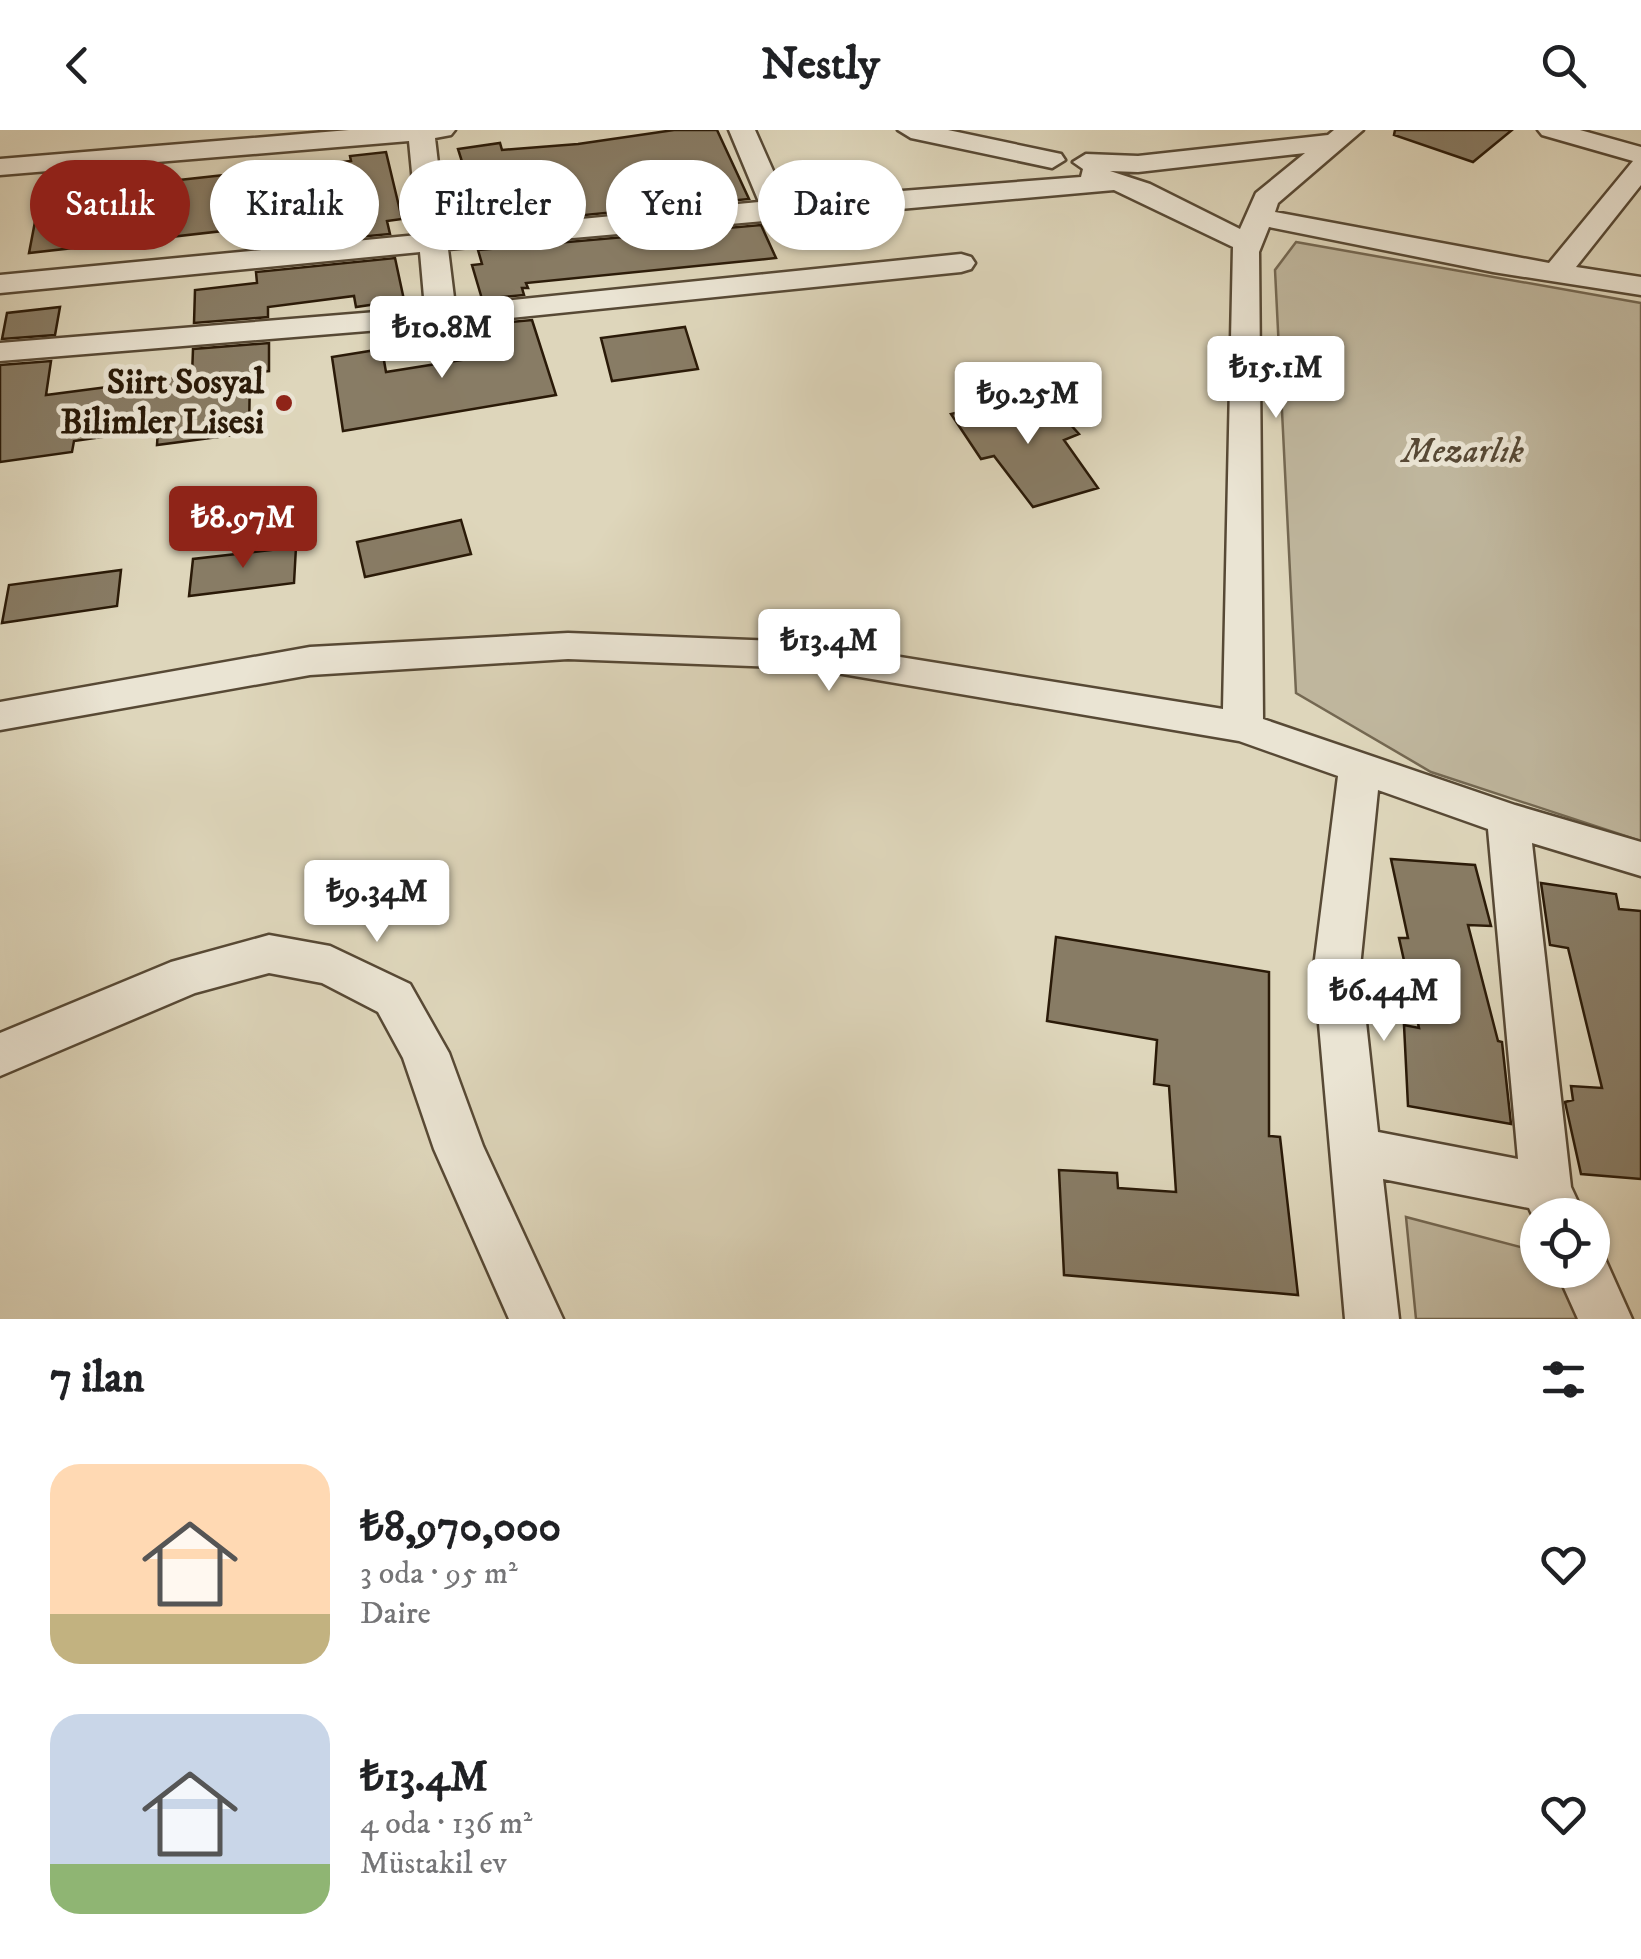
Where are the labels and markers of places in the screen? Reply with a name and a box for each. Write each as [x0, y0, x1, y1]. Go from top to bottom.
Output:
pin: ₺10.8M [361, 296, 523, 381]
pin: ₺15.1M [1195, 336, 1357, 421]
place label: Siirt Sosyal Bilimler Lisesi [60, 361, 264, 445]
pin: ₺9.25M [947, 362, 1109, 447]
marker: Siirt Sosyal Bilimler Lisesi [273, 392, 295, 414]
pin: ₺8.97M [162, 486, 324, 571]
pin: ₺13.4M [748, 609, 910, 694]
pin: ₺9.34M [296, 860, 458, 945]
pin: ₺6.44M [1303, 959, 1465, 1044]

